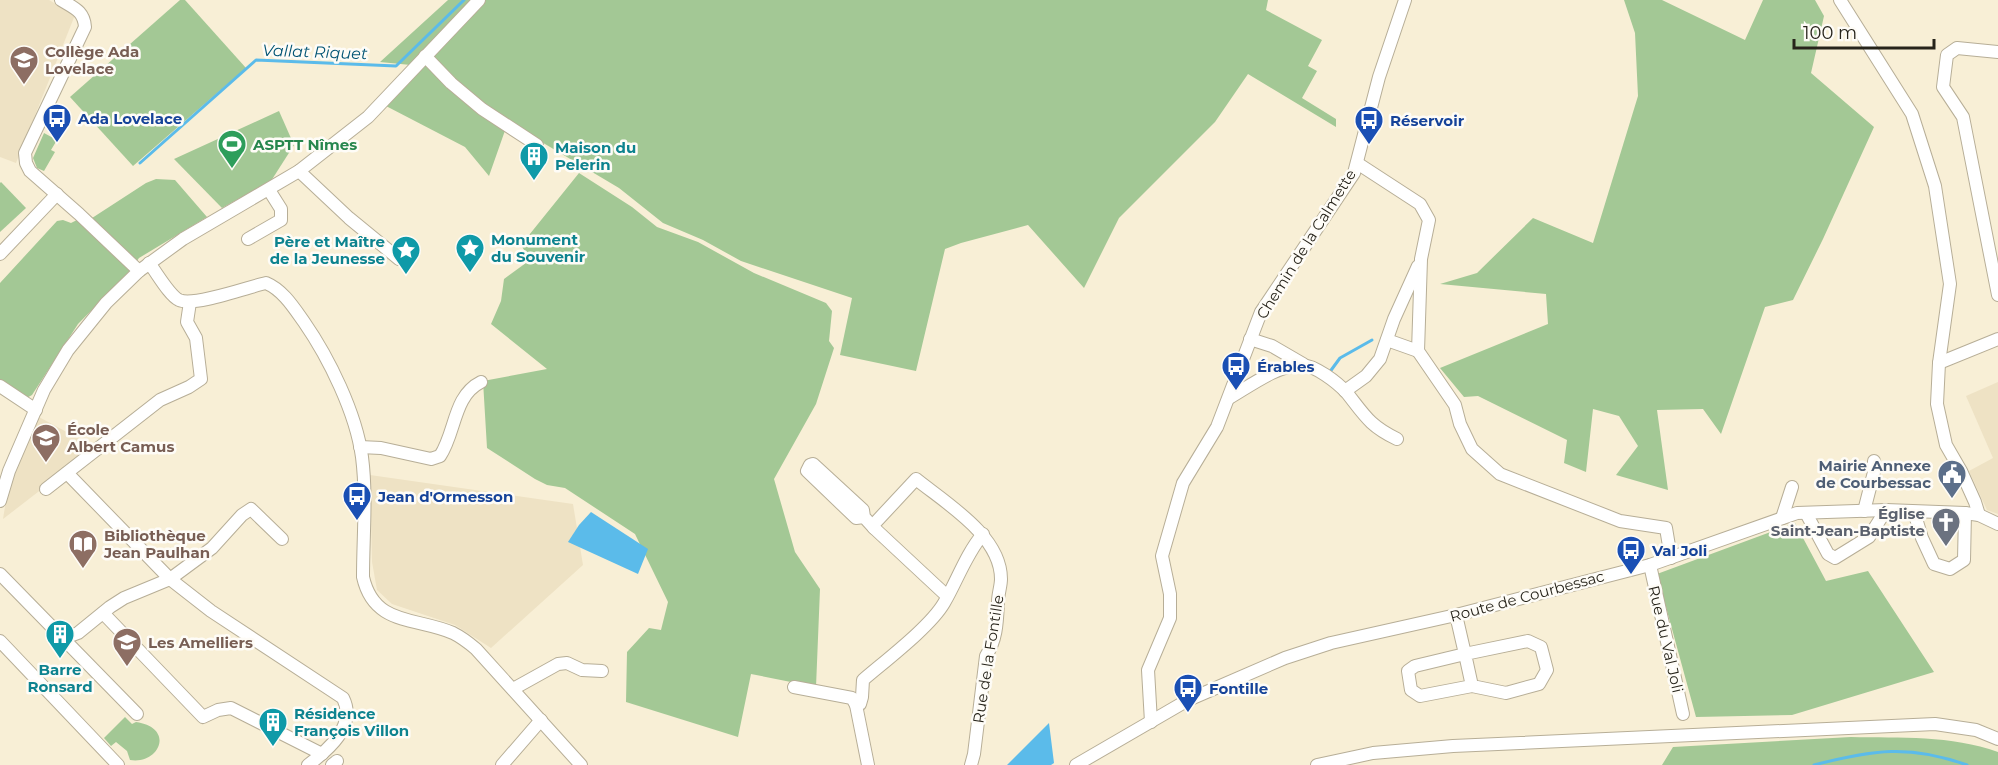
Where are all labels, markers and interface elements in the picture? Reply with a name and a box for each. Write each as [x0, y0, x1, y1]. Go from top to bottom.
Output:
scale bar [1794, 12, 1934, 50]
text: 100 m [1803, 22, 1857, 44]
water label: Vallat Riquet [262, 41, 368, 63]
place label: Collège Ada Lovelace [45, 42, 139, 78]
school or university icon: Collège Ada Lovelace [8, 44, 40, 86]
bus stop icon: Ada Lovelace [41, 102, 73, 144]
bus stop icon: Réservoir [1353, 104, 1385, 146]
place label: Ada Lovelace [77, 109, 182, 128]
place label: Réservoir [1390, 111, 1465, 130]
sports icon: ASPTT Nîmes [216, 128, 248, 170]
place label: ASPTT Nîmes [252, 135, 357, 154]
place label: Maison du Pelerin [555, 138, 636, 174]
building icon: Maison du Pelerin [518, 140, 550, 182]
street label: Chemin de la Calmette [1252, 166, 1360, 322]
place label: Monument du Souvenir [491, 230, 586, 266]
place label: Père et Maître de la Jeunesse [270, 232, 385, 268]
place icon: Monument du Souvenir [454, 232, 486, 274]
place icon: Père et Maître de la Jeunesse [390, 234, 422, 276]
bus stop icon: Érables [1220, 350, 1252, 392]
place label: Érables [1257, 357, 1315, 376]
place label: École Albert Camus [66, 420, 174, 456]
school or university icon: École Albert Camus [30, 422, 62, 464]
place label: Mairie Annexe de Courbessac [1816, 456, 1931, 492]
public building icon: Mairie Annexe de Courbessac [1936, 458, 1968, 500]
bus stop icon: Jean d'Ormesson [341, 480, 373, 522]
place label: Jean d'Ormesson [377, 487, 513, 506]
place label: Église Saint-Jean-Baptiste [1771, 504, 1925, 540]
church icon: Église Saint-Jean-Baptiste [1930, 506, 1962, 548]
place label: Bibliothèque Jean Paulhan [103, 526, 210, 562]
library icon: Bibliothèque Jean Paulhan [67, 528, 99, 570]
bus stop icon: Val Joli [1615, 534, 1647, 576]
place label: Val Joli [1651, 541, 1707, 560]
street label: Route de Courbessac [1448, 566, 1606, 626]
street label: Rue du Val Joli [1644, 583, 1688, 695]
street label: Rue de la Fontille [968, 593, 1008, 725]
building icon: Barre Ronsard [44, 618, 76, 660]
school or university icon: Les Amelliers [111, 626, 143, 668]
place label: Les Amelliers [148, 633, 253, 652]
place label: Barre Ronsard [27, 660, 93, 696]
bus stop icon: Fontille [1172, 672, 1204, 714]
place label: Fontille [1209, 679, 1268, 698]
place label: Résidence François Villon [294, 704, 409, 740]
building icon: Résidence François Villon [257, 706, 289, 748]

